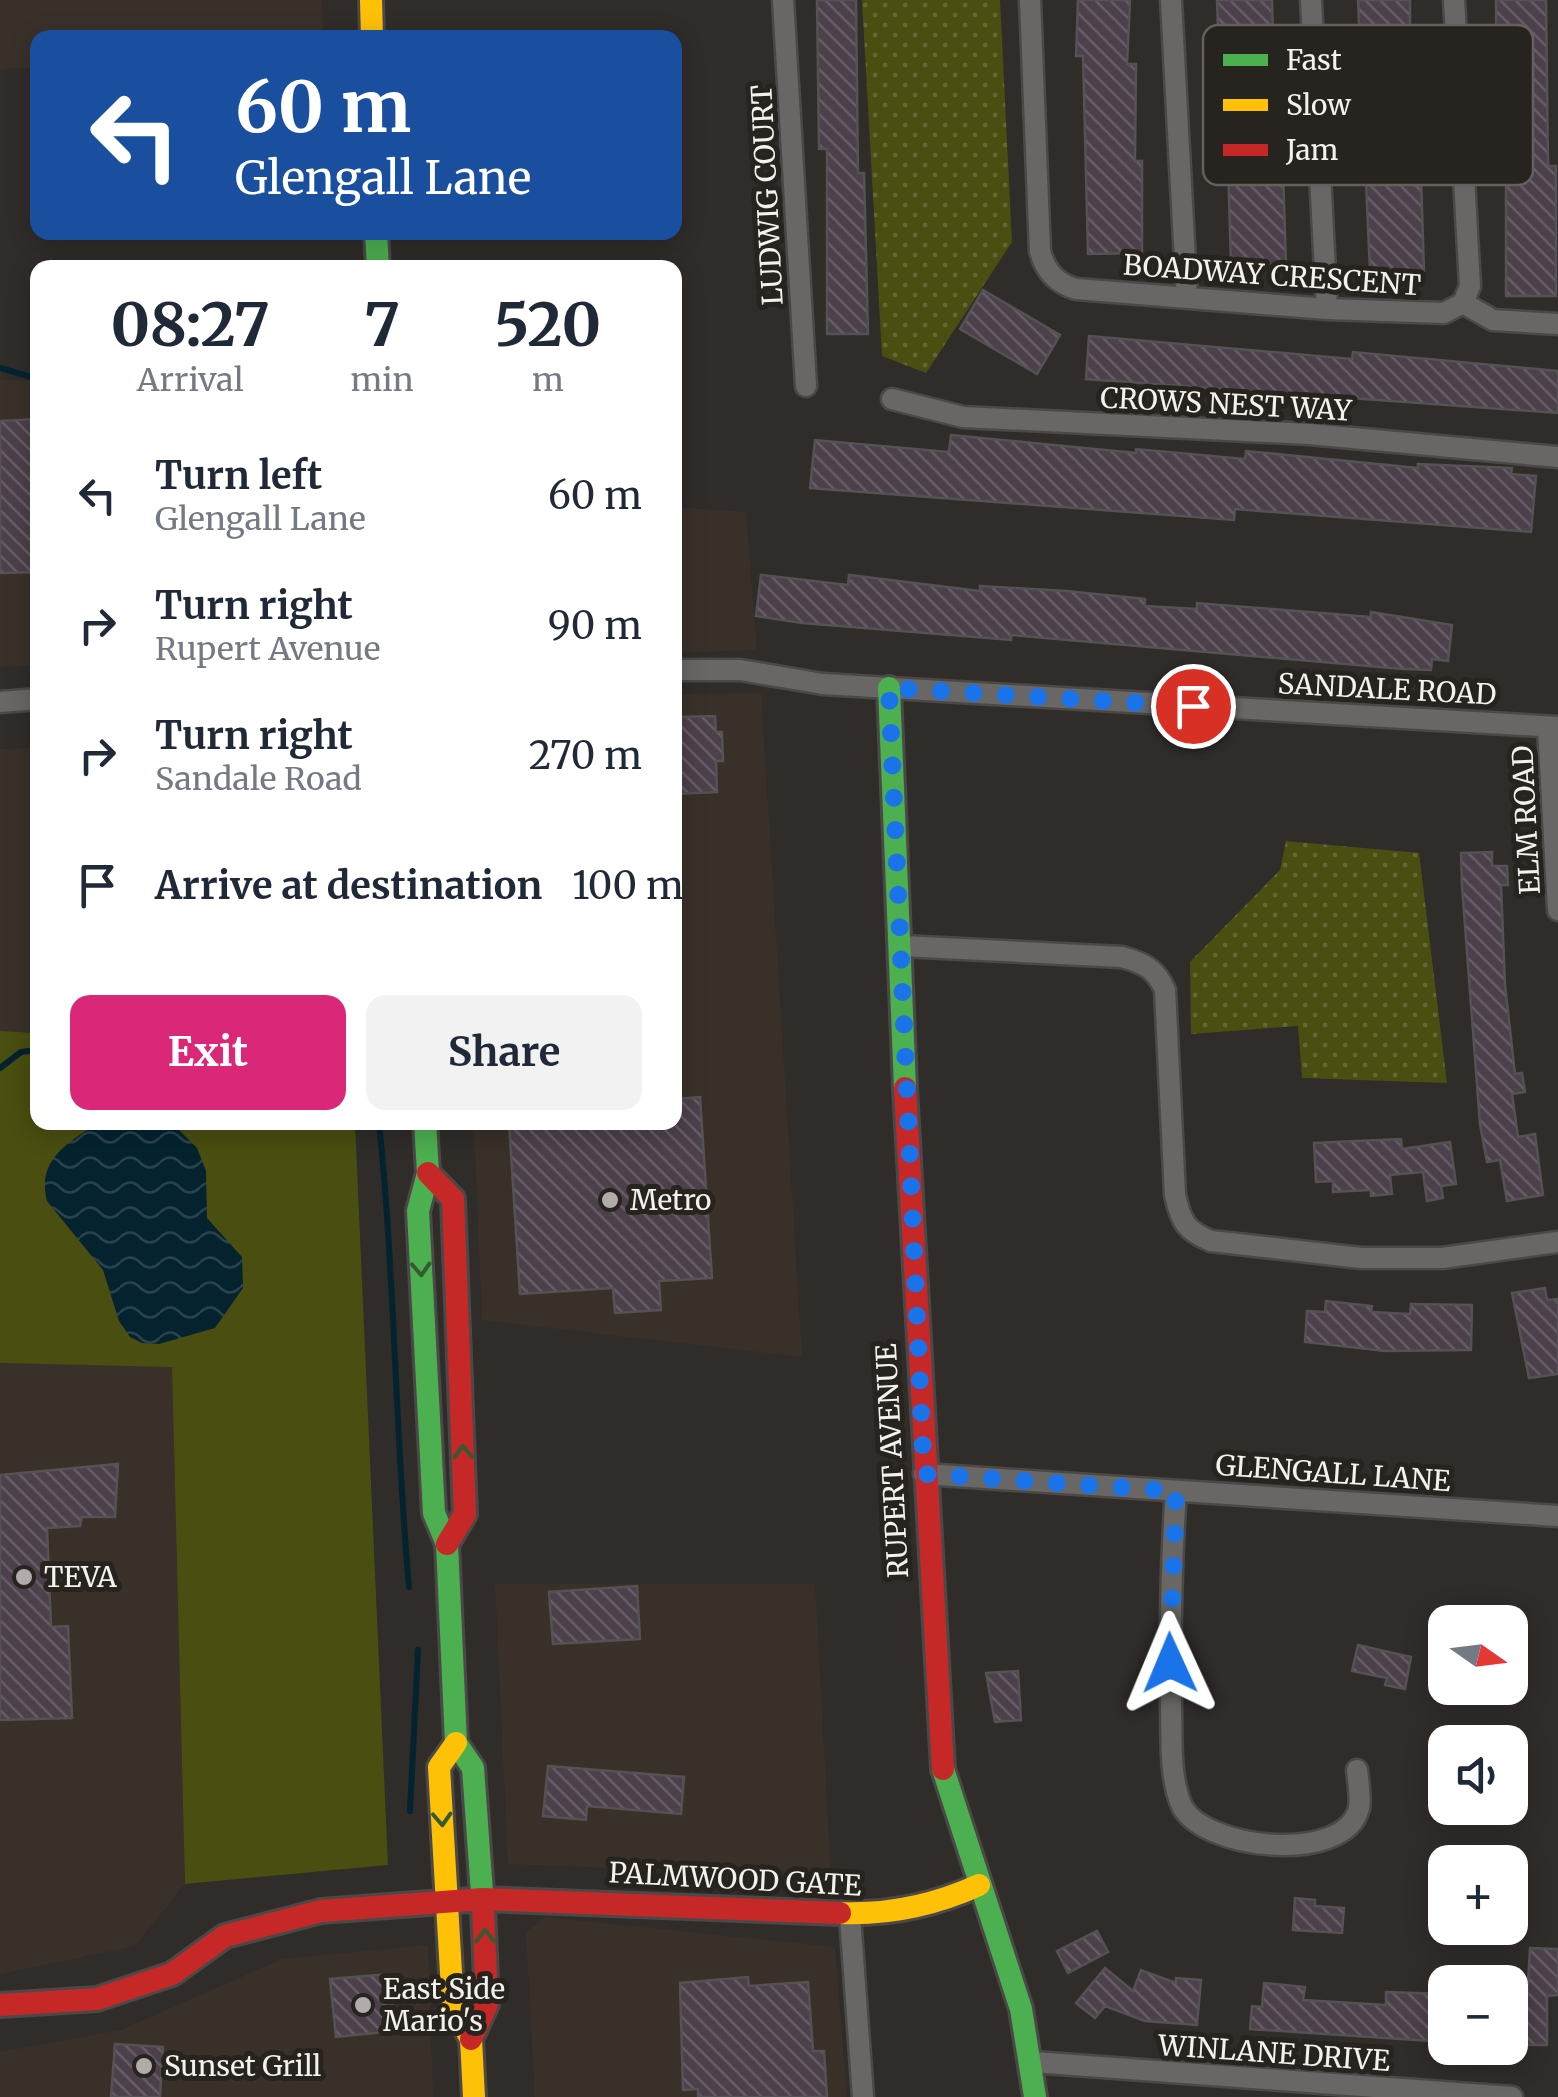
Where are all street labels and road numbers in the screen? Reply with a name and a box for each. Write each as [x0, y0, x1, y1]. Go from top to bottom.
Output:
street label: LUDWIG COURT [743, 84, 791, 306]
street label: BOADWAY CRESCENT [1122, 247, 1422, 303]
street label: CROWS NEST WAY [1099, 379, 1354, 429]
street label: SANDALE ROAD [1277, 665, 1497, 713]
street label: ELM ROAD [1504, 745, 1548, 895]
street label: RUPERT AVENUE [868, 1343, 916, 1579]
street label: GLENGALL LANE [1214, 1447, 1452, 1499]
street label: PALMWOOD GATE [608, 1854, 862, 1904]
street label: WINLANE DRIVE [1156, 2027, 1391, 2079]

